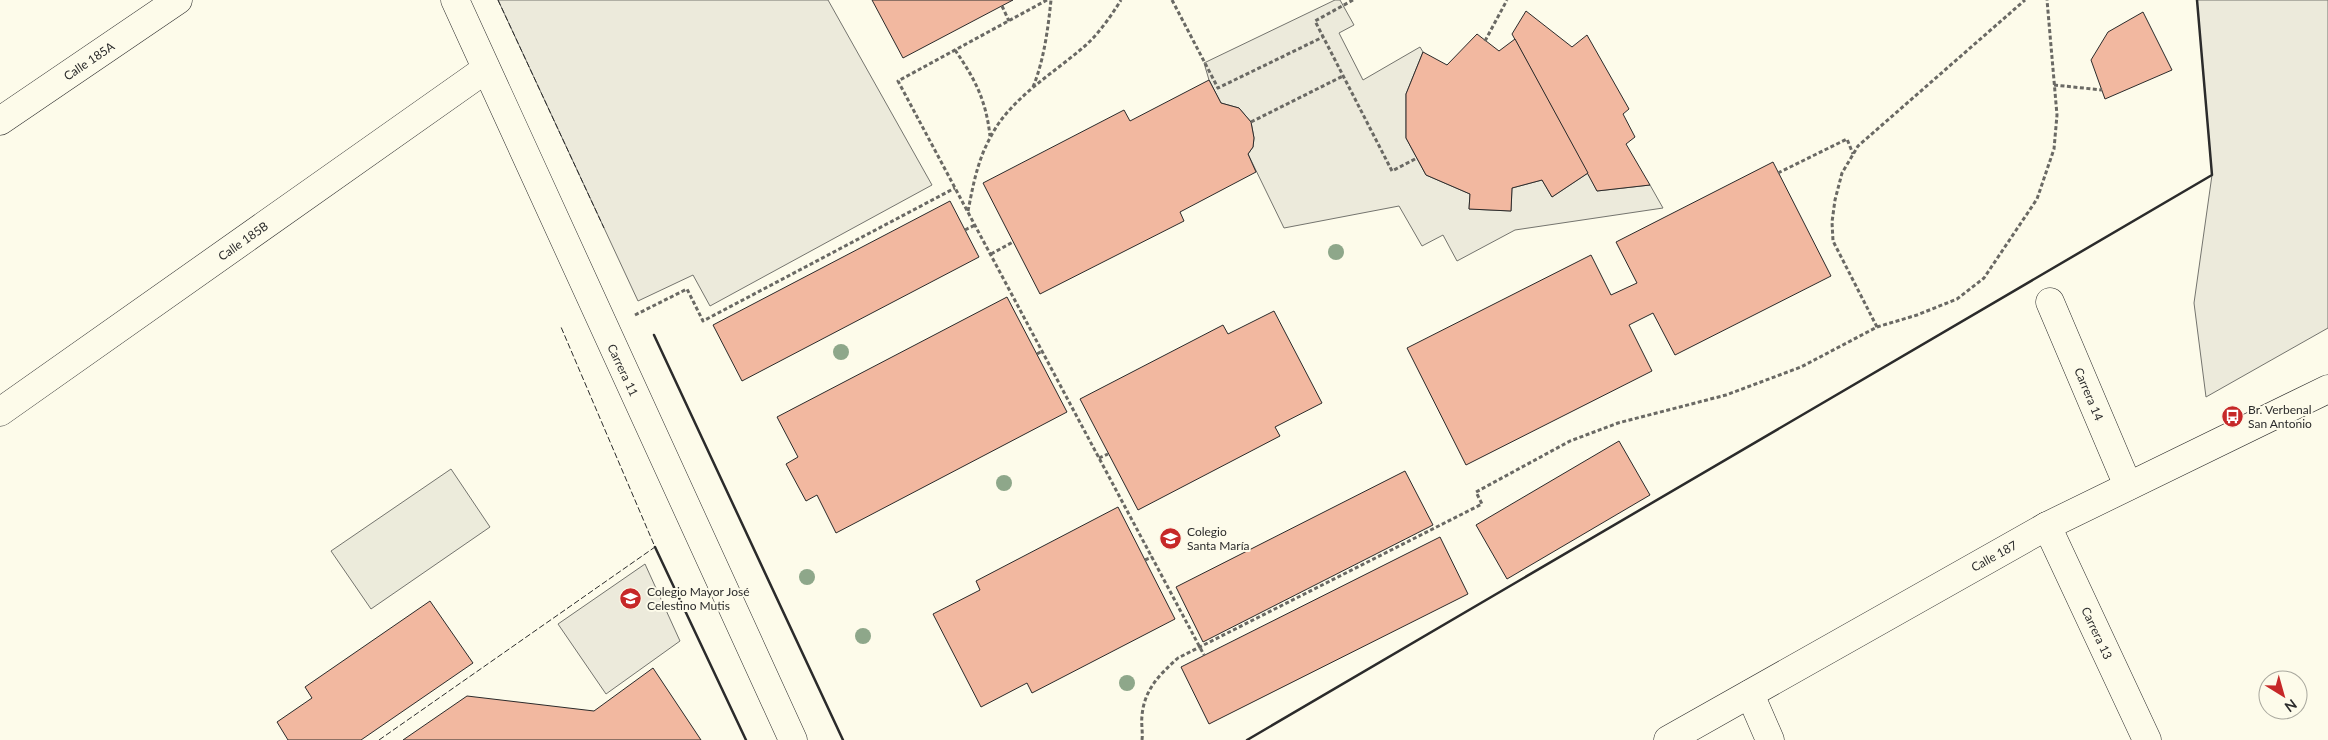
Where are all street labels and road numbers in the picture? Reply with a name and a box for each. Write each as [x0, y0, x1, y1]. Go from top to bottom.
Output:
street label: Calle 185A [61, 38, 118, 83]
street label: Calle 185B [215, 218, 271, 264]
street label: Carrera 11 [604, 341, 642, 399]
street label: Carrera 14 [2071, 365, 2107, 423]
street label: Calle 187 [1969, 537, 2020, 575]
street label: Carrera 13 [2078, 604, 2116, 662]

